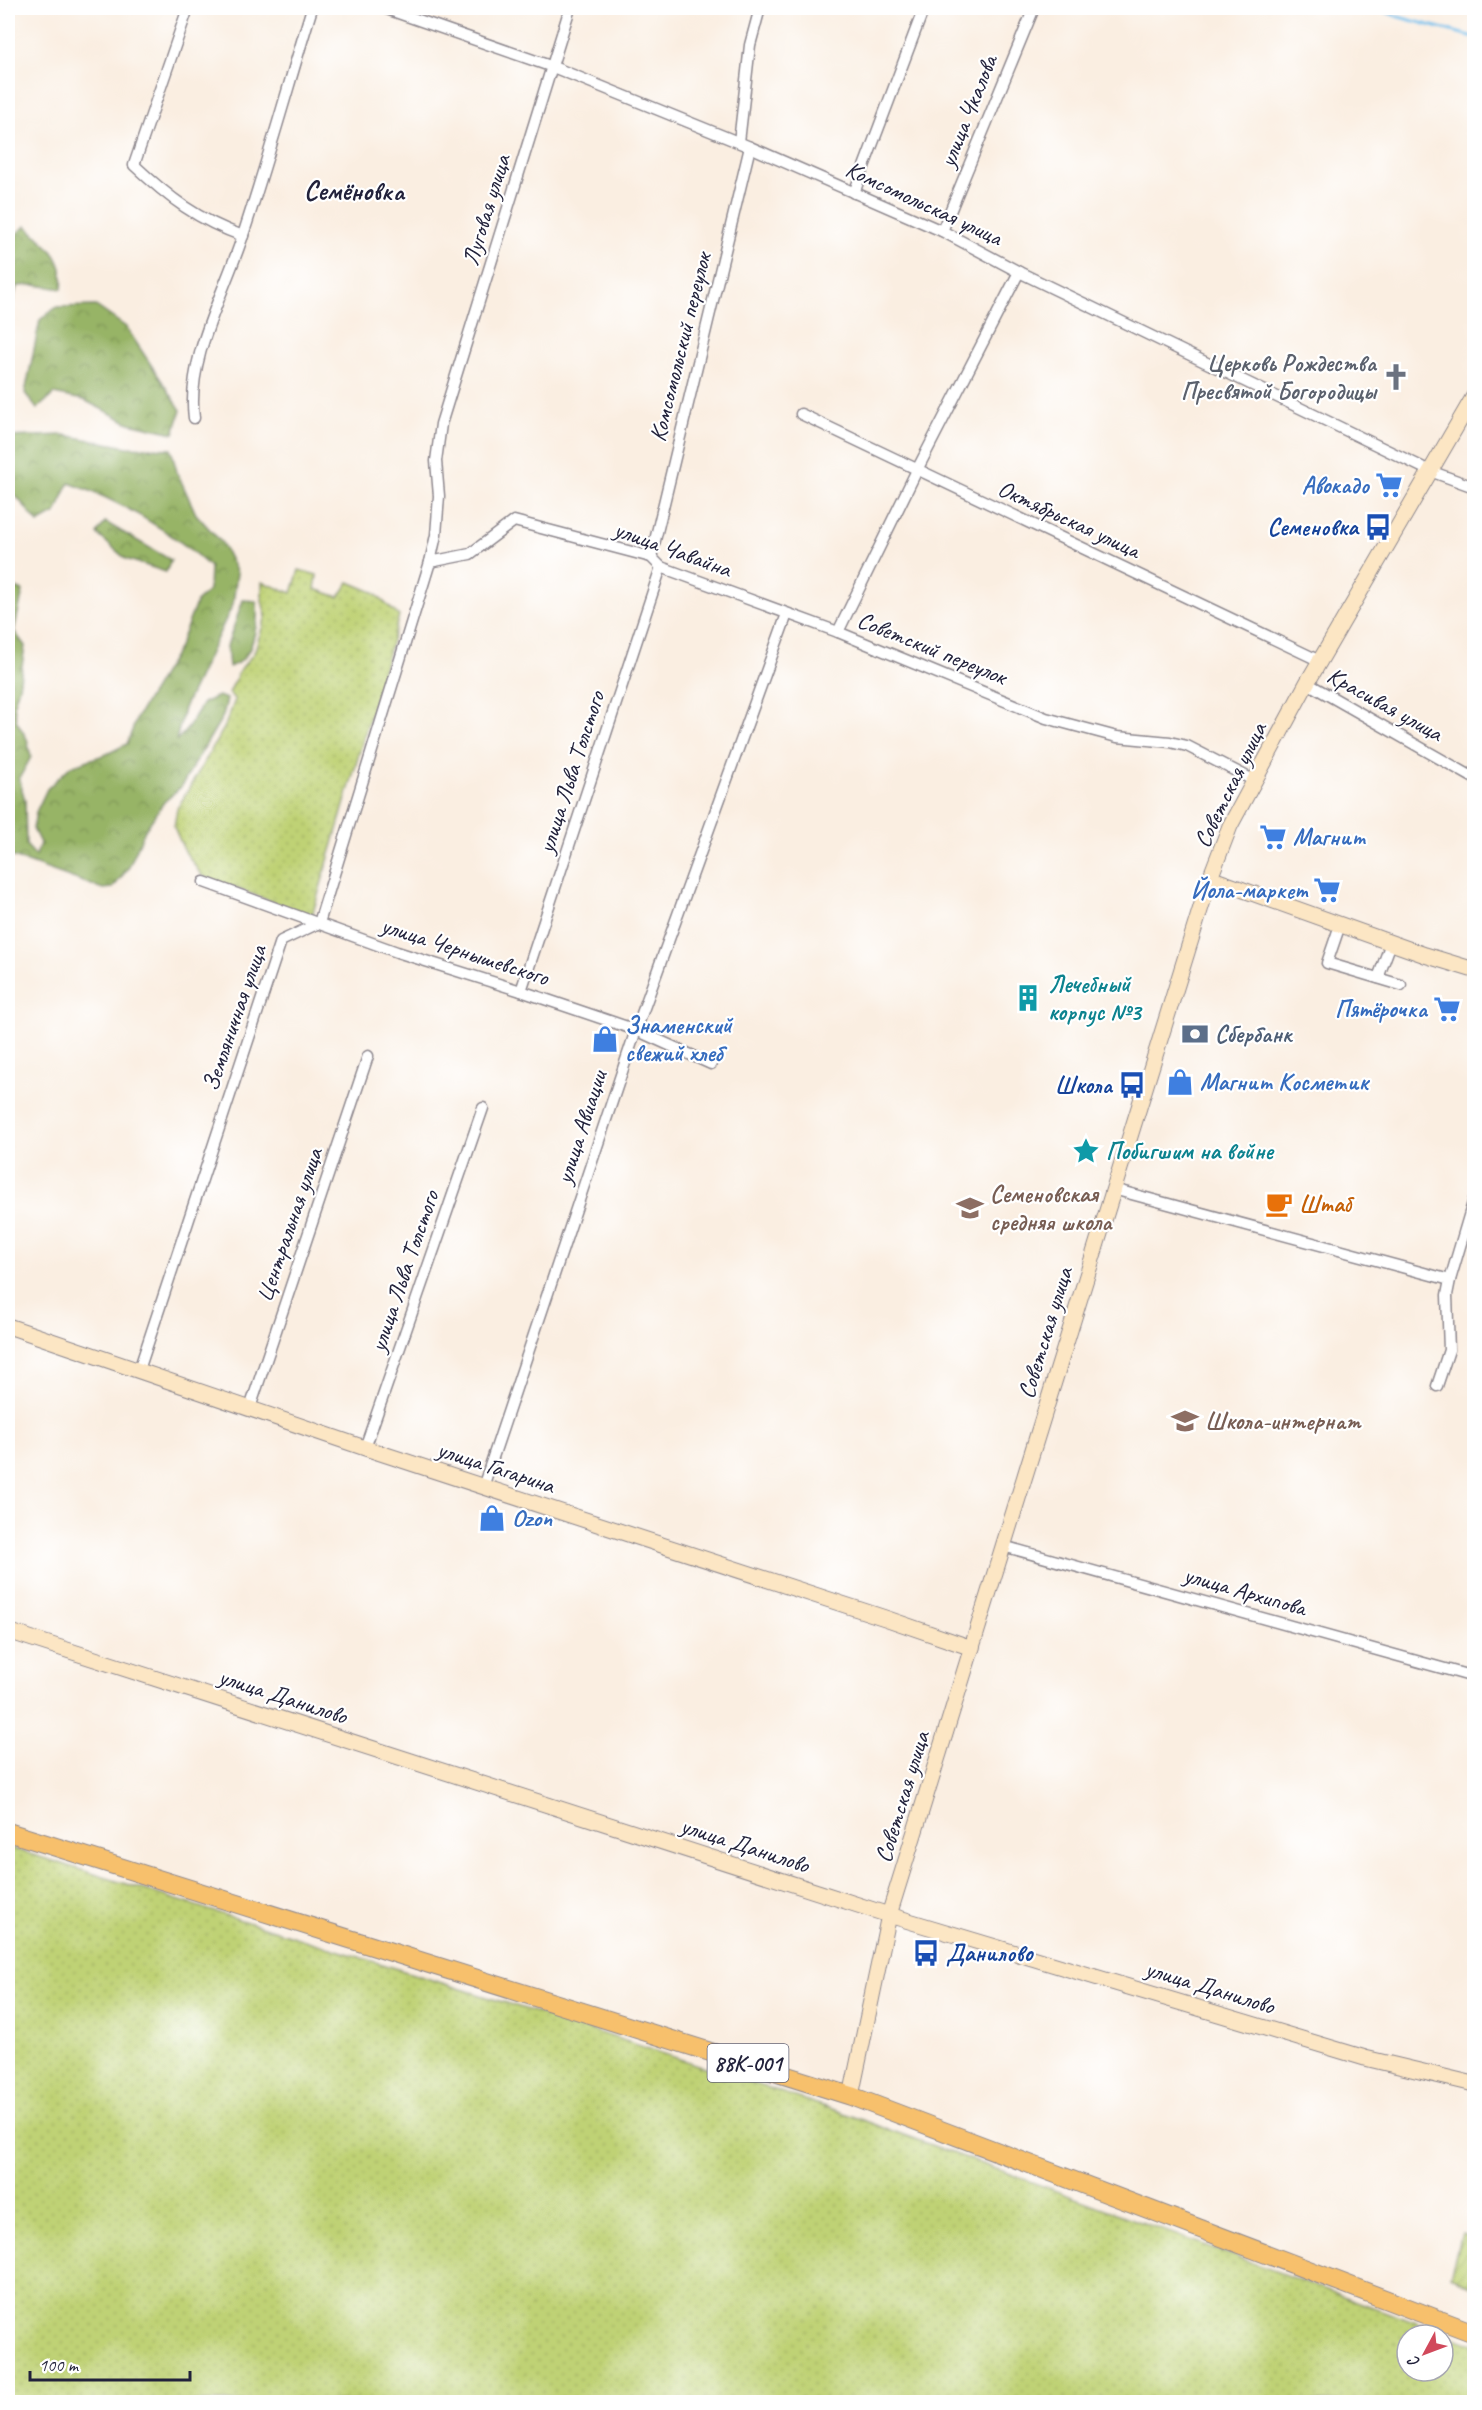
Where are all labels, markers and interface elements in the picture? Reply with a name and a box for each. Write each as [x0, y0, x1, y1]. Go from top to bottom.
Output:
street label: улица Чкалова [931, 49, 1005, 173]
street label: Луговая улица [455, 150, 517, 269]
street label: Комсомольская улица [841, 154, 1008, 253]
district label: Семёновка [304, 174, 406, 208]
street label: Комсомольский переулок [642, 248, 718, 444]
place label: Церковь Рождества Пресвятой Богородицы [1181, 348, 1378, 406]
church icon: Церковь Рождества Пресвятой Богородицы [1381, 362, 1411, 392]
place label: Авокадо [1302, 470, 1370, 500]
supermarket icon: Авокадо [1374, 470, 1404, 500]
street label: Октябрьская улица [993, 473, 1147, 566]
place label: Семеновка [1267, 512, 1360, 542]
bus stop icon: Семеновка [1363, 512, 1393, 542]
street label: улица Чавайна [609, 513, 737, 585]
street label: Советский переулок [853, 604, 1013, 692]
street label: Красивая улица [1322, 660, 1449, 749]
street label: улица Льва Толстого [530, 686, 612, 859]
street label: Советская улица [1187, 716, 1274, 852]
supermarket icon: Магнит [1258, 822, 1288, 852]
place label: Магнит [1293, 822, 1366, 852]
place label: Йола-маркет [1191, 875, 1309, 905]
supermarket icon: Йола-маркет [1312, 875, 1342, 905]
street label: улица Чернышевского [376, 909, 554, 993]
street label: Земляничная улица [195, 940, 273, 1095]
place label: Лечебный корпус №3 [1048, 969, 1143, 1027]
building icon: Лечебный корпус №3 [1013, 983, 1043, 1013]
place label: Пятёрочка [1335, 994, 1428, 1024]
supermarket icon: Пятёрочка [1432, 994, 1462, 1024]
place label: Знаменский свежий хлеб [625, 1010, 734, 1068]
bank icon: Сбербанк [1180, 1019, 1210, 1049]
place label: Сбербанк [1215, 1019, 1294, 1049]
shop icon: Знаменский свежий хлеб [590, 1024, 620, 1054]
street label: улица Авиации [548, 1065, 614, 1189]
shop icon: Магнит Косметик [1165, 1067, 1195, 1097]
place label: Магнит Косметик [1200, 1067, 1370, 1097]
place label: Школа [1055, 1070, 1113, 1100]
bus stop icon: Школа [1117, 1070, 1147, 1100]
place icon: Побигшим на войне [1071, 1136, 1101, 1166]
place label: Побигшим на войне [1106, 1136, 1275, 1166]
street label: Центральная улица [249, 1143, 330, 1306]
place label: Семеновская средняя школа [990, 1179, 1113, 1237]
street label: улица Льва Толстого [362, 1185, 446, 1357]
cafe icon: Штаб [1264, 1189, 1294, 1219]
place label: Штаб [1299, 1189, 1356, 1219]
school or university icon: Семеновская средняя школа [955, 1193, 985, 1223]
street label: Советская улица [1011, 1262, 1080, 1402]
school or university icon: Школа-интернат [1170, 1406, 1200, 1436]
place label: Школа-интернат [1205, 1406, 1362, 1436]
street label: улица Гагарина [432, 1433, 560, 1501]
shop icon: Ozon [477, 1503, 507, 1533]
place label: Ozon [512, 1503, 553, 1533]
street label: улица Архипова [1179, 1559, 1312, 1623]
street label: улица Данилово [213, 1661, 352, 1731]
street label: Советская улица [868, 1726, 937, 1866]
street label: улица Данилово [675, 1810, 814, 1880]
bus stop icon: Данилово [911, 1938, 941, 1968]
place label: Данилово [946, 1938, 1035, 1968]
street label: улица Данилово [1140, 1953, 1280, 2021]
road number: 88К-001 [708, 2044, 789, 2082]
north arrow [1395, 2323, 1455, 2383]
scale bar [30, 2344, 190, 2382]
text: С [1403, 2351, 1425, 2372]
text: 100 m [39, 2354, 80, 2376]

